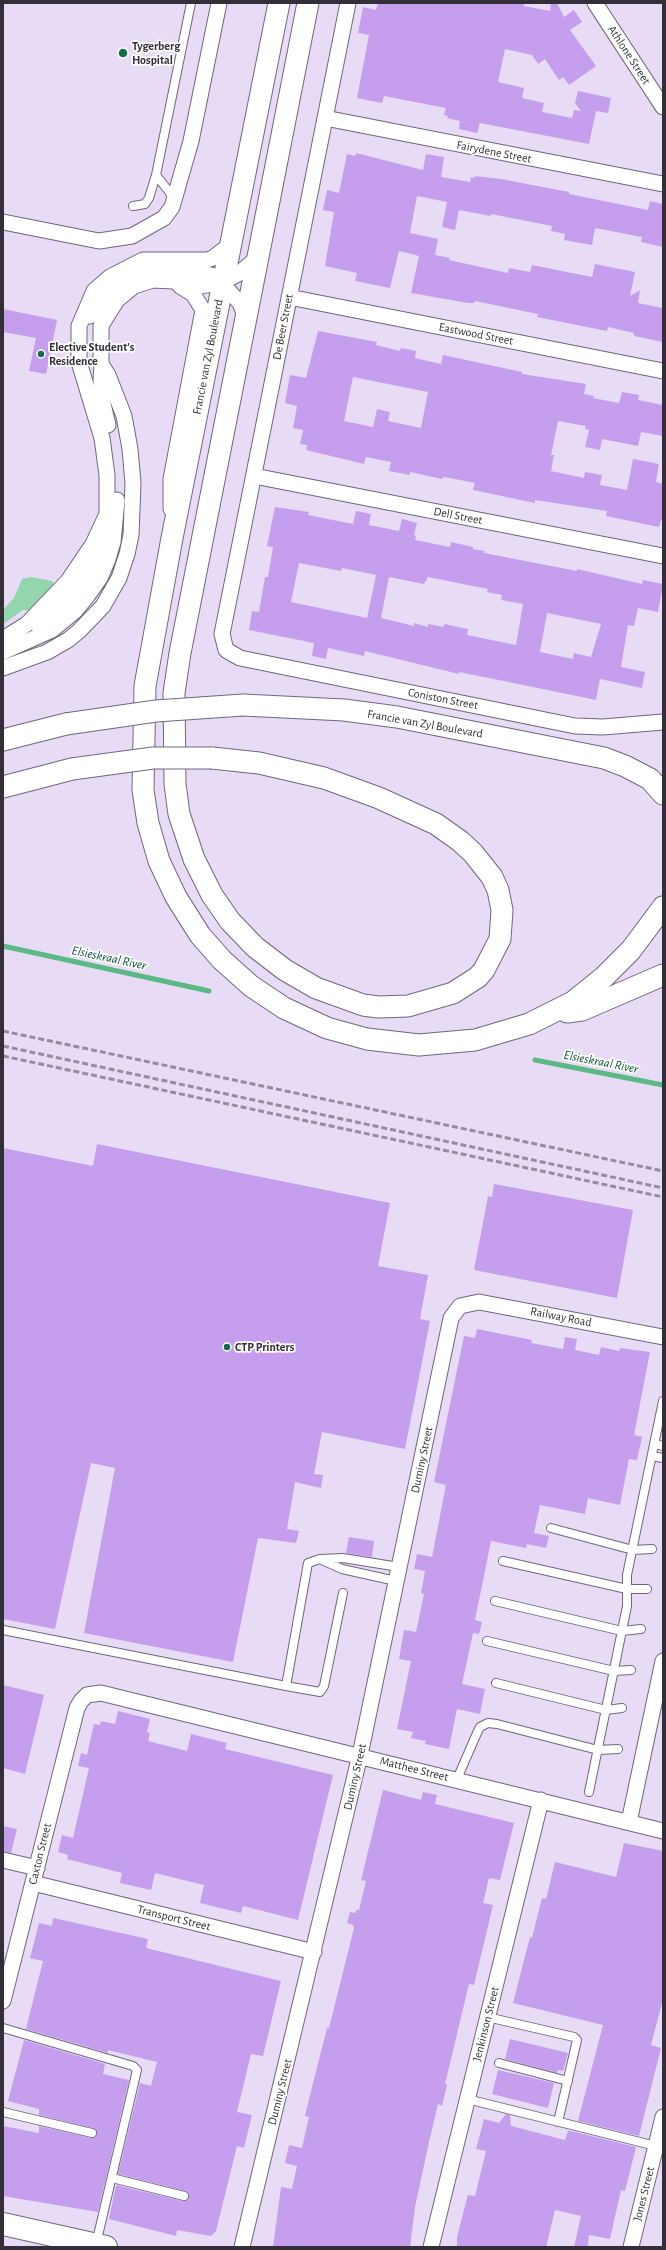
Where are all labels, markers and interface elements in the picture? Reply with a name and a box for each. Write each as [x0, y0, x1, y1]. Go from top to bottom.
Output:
street label: Athlone Street [605, 23, 653, 87]
place label: Tygerberg Hospital [132, 39, 180, 67]
marker: Tygerberg Hospital [117, 47, 129, 59]
street label: Fairydene Street [455, 138, 533, 166]
street label: De Beer Street [270, 293, 296, 361]
street label: Francie van Zyl Boulevard [190, 298, 226, 416]
street label: Eastwood Street [438, 320, 514, 348]
place label: Elective Student's Residence [49, 340, 134, 368]
marker: Elective Student's Residence [36, 349, 46, 359]
street label: Dell Street [432, 504, 484, 528]
street label: Coniston Street [407, 685, 479, 713]
street label: Francie van Zyl Boulevard [366, 707, 484, 741]
water label: Elsieskraal River [70, 942, 148, 974]
water label: Elsieskraal River [562, 1047, 640, 1077]
street label: Railway Road [529, 1304, 593, 1330]
place label: CTP Printers [235, 1340, 294, 1354]
marker: CTP Printers [222, 1342, 232, 1352]
street label: Duminy Street [408, 1425, 436, 1495]
street label: Duminy Street [340, 1742, 370, 1812]
street label: Matthee Street [378, 1754, 450, 1784]
street label: Caxton Street [25, 1822, 55, 1886]
street label: Transport Street [136, 1902, 212, 1934]
street label: Jenkinson Street [470, 1985, 502, 2063]
street label: Duminy Street [265, 2057, 295, 2127]
street label: Jones Street [630, 2165, 658, 2223]

